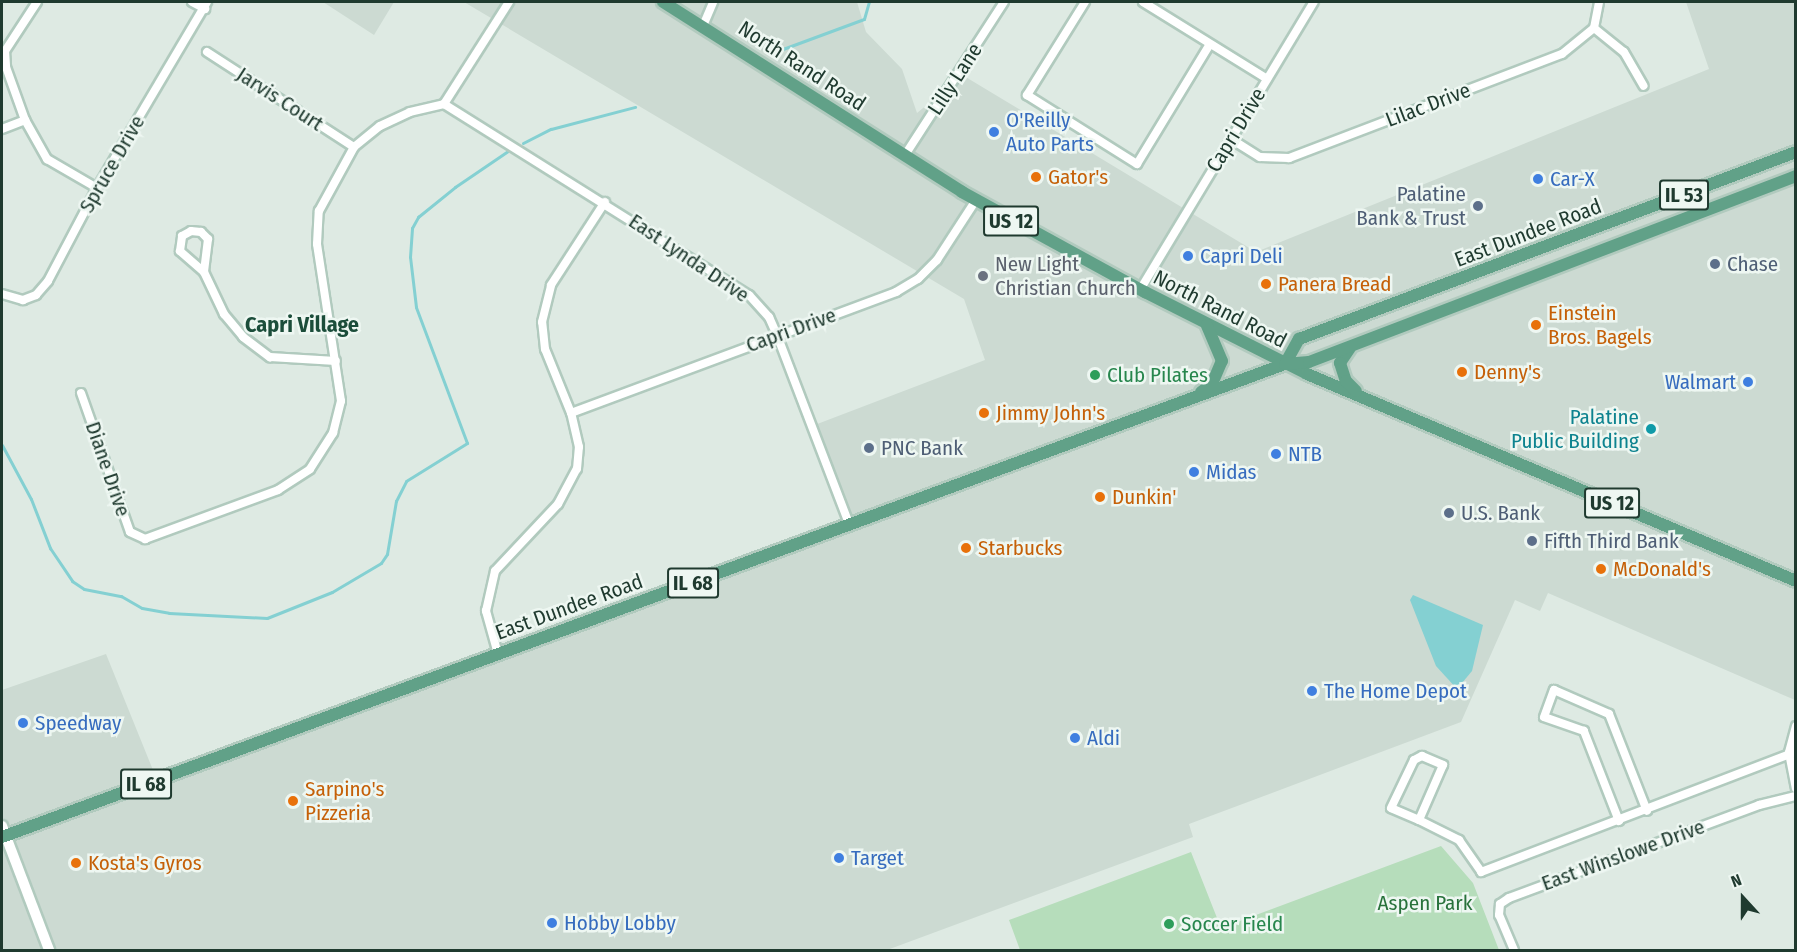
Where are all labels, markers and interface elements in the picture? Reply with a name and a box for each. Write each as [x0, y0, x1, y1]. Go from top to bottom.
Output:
street label: North Rand Road [734, 16, 870, 116]
street label: Lilly Lane [922, 38, 988, 120]
street label: Jarvis Court [232, 62, 328, 136]
street label: Lilac Drive [1382, 77, 1474, 133]
street label: Capri Drive [1201, 83, 1271, 177]
place label: O'Reilly Auto Parts [1006, 107, 1094, 157]
street label: Spruce Drive [74, 111, 150, 217]
marker: O'Reilly Auto Parts [987, 125, 1001, 139]
place label: Gator's [1048, 164, 1108, 190]
place label: Car-X [1550, 166, 1595, 192]
marker: Gator's [1029, 170, 1043, 184]
marker: Car-X [1531, 172, 1545, 186]
road number: IL 53 [1658, 178, 1710, 212]
place label: Palatine Bank & Trust [1356, 181, 1466, 231]
street label: East Dundee Road [1451, 193, 1605, 273]
marker: Palatine Bank & Trust [1471, 199, 1485, 213]
road number: US 12 [982, 204, 1040, 238]
street label: East Lynda Drive [624, 208, 754, 308]
place label: Capri Deli [1200, 243, 1283, 269]
marker: Capri Deli [1181, 249, 1195, 263]
place label: New Light Christian Church [995, 251, 1136, 301]
place label: Chase [1727, 251, 1778, 277]
marker: Chase [1708, 257, 1722, 271]
street label: North Rand Road [1149, 265, 1291, 353]
marker: New Light Christian Church [976, 269, 990, 283]
place label: Panera Bread [1278, 271, 1391, 297]
marker: Panera Bread [1259, 277, 1273, 291]
place label: Einstein Bros. Bagels [1548, 300, 1652, 350]
street label: Capri Drive [743, 302, 839, 358]
district label: Capri Village [245, 312, 359, 338]
marker: Einstein Bros. Bagels [1529, 318, 1543, 332]
place label: Denny's [1474, 359, 1541, 385]
place label: Club Pilates [1107, 362, 1208, 388]
marker: Denny's [1455, 365, 1469, 379]
marker: Club Pilates [1088, 368, 1102, 382]
place label: Walmart [1665, 369, 1736, 395]
marker: Walmart [1741, 375, 1755, 389]
place label: Jimmy John's [996, 400, 1105, 426]
place label: Palatine Public Building [1511, 404, 1639, 454]
marker: Jimmy John's [977, 406, 991, 420]
street label: Diane Drive [80, 418, 136, 520]
marker: Palatine Public Building [1644, 422, 1658, 436]
place label: PNC Bank [881, 435, 963, 461]
marker: PNC Bank [862, 441, 876, 455]
place label: NTB [1288, 441, 1322, 467]
marker: NTB [1269, 447, 1283, 461]
place label: Midas [1206, 459, 1257, 485]
marker: Midas [1187, 465, 1201, 479]
place label: Dunkin' [1112, 484, 1176, 510]
road number: US 12 [1584, 486, 1640, 520]
marker: Dunkin' [1093, 490, 1107, 504]
place label: U.S. Bank [1461, 500, 1540, 526]
marker: U.S. Bank [1442, 506, 1456, 520]
place label: Fifth Third Bank [1544, 528, 1679, 554]
marker: Fifth Third Bank [1525, 534, 1539, 548]
place label: Starbucks [978, 535, 1063, 561]
marker: Starbucks [959, 541, 973, 555]
place label: McDonald's [1613, 556, 1711, 582]
marker: McDonald's [1594, 562, 1608, 576]
road number: IL 68 [666, 566, 720, 600]
street label: East Dundee Road [492, 569, 646, 645]
place label: The Home Depot [1324, 678, 1467, 704]
marker: The Home Depot [1305, 684, 1319, 698]
place label: Speedway [35, 710, 121, 736]
marker: Speedway [16, 716, 30, 730]
place label: Aldi [1087, 725, 1120, 751]
marker: Aldi [1068, 731, 1082, 745]
road number: IL 68 [119, 767, 173, 801]
place label: Sarpino's Pizzeria [305, 776, 384, 826]
marker: Sarpino's Pizzeria [286, 794, 300, 808]
street label: East Winslowe Drive [1538, 814, 1708, 896]
place label: Target [851, 845, 904, 871]
place label: Kosta's Gyros [88, 850, 202, 876]
marker: Target [832, 851, 846, 865]
marker: Kosta's Gyros [69, 856, 83, 870]
north arrow [1713, 868, 1773, 928]
text: N [1728, 870, 1744, 891]
park label: Aspen Park [1378, 890, 1472, 916]
place label: Hobby Lobby [564, 910, 676, 936]
place label: Soccer Field [1181, 911, 1283, 937]
marker: Hobby Lobby [545, 916, 559, 930]
marker: Soccer Field [1162, 917, 1176, 931]

